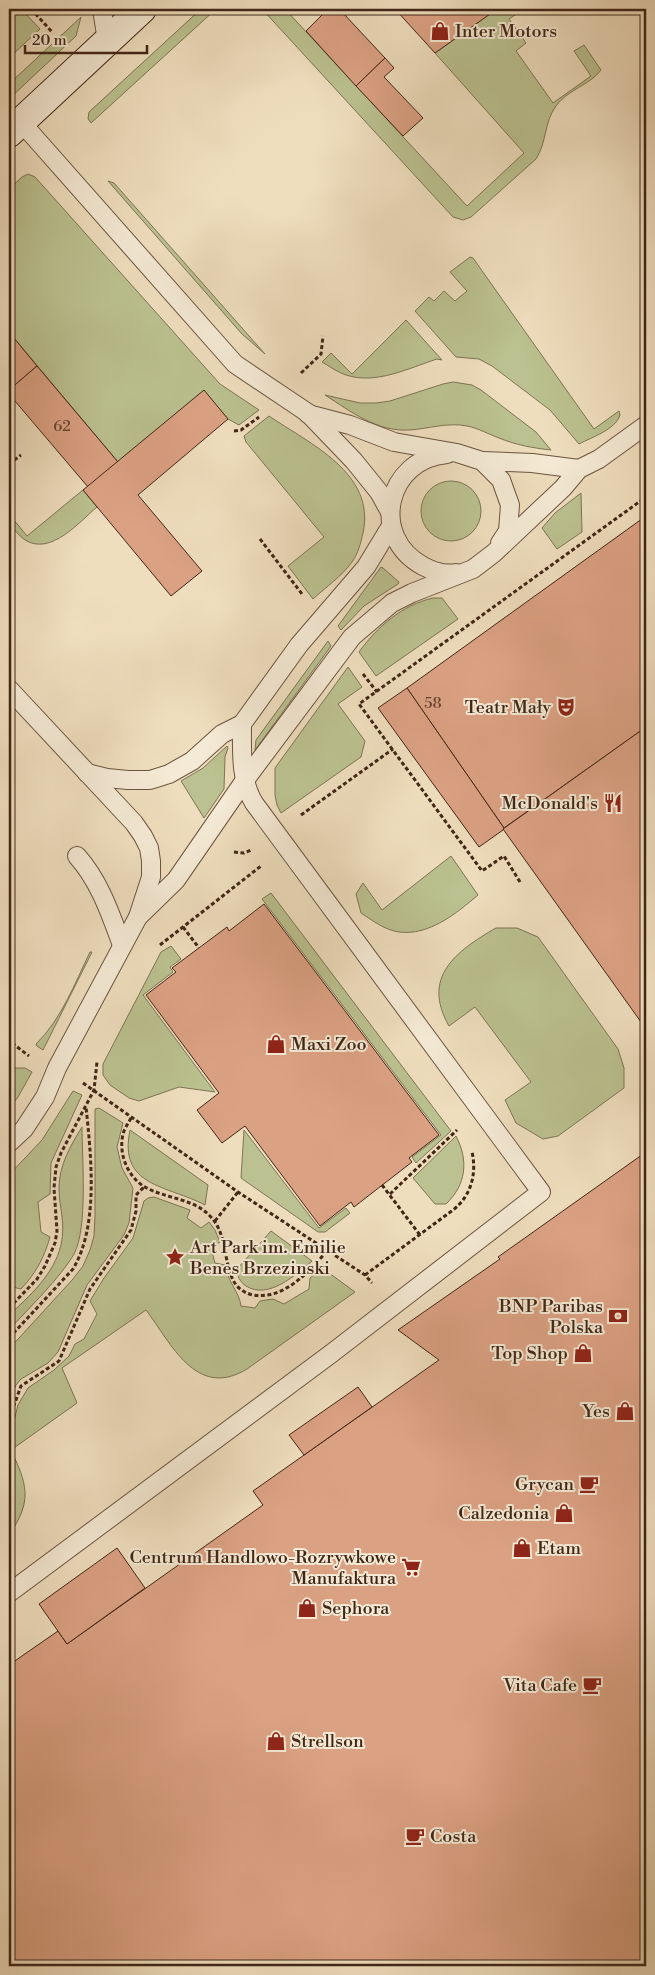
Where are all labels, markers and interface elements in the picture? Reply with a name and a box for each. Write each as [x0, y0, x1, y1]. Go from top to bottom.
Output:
shop icon: Inter Motors [429, 20, 451, 42]
place label: Inter Motors [455, 20, 557, 43]
scale bar [25, 22, 148, 54]
text: 20 m [32, 31, 67, 50]
house number: 62 [53, 417, 71, 436]
house number: 58 [424, 694, 442, 713]
place label: Teatr Mały [465, 696, 551, 719]
theatre icon: Teatr Mały [555, 696, 577, 718]
place label: McDonald's [502, 792, 598, 815]
restaurant icon: McDonald's [602, 792, 624, 814]
shop icon: Maxi Zoo [265, 1033, 287, 1055]
place label: Maxi Zoo [291, 1033, 367, 1056]
place label: Art Park im. Emilie Benes Brzezinski [189, 1236, 346, 1280]
place icon: Art Park im. Emilie Benes Brzezinski [164, 1246, 186, 1268]
place label: BNP Paribas Polska [498, 1295, 604, 1339]
bank icon: BNP Paribas Polska [607, 1305, 629, 1327]
place label: Top Shop [491, 1342, 568, 1365]
shop icon: Top Shop [572, 1342, 594, 1364]
place label: Yes [581, 1400, 610, 1423]
shop icon: Yes [614, 1400, 636, 1422]
place label: Grycan [515, 1473, 574, 1496]
cafe icon: Grycan [578, 1473, 600, 1495]
place label: Calzedonia [458, 1502, 550, 1525]
shop icon: Calzedonia [553, 1502, 575, 1524]
shop icon: Etam [511, 1537, 533, 1559]
place label: Etam [537, 1537, 581, 1560]
place label: Centrum Handlowo-Rozrywkowe Manufaktura [129, 1546, 397, 1590]
supermarket icon: Centrum Handlowo-Rozrywkowe Manufaktura [400, 1556, 422, 1578]
shop icon: Sephora [296, 1597, 318, 1619]
place label: Sephora [322, 1597, 390, 1620]
place label: Vita Cafe [502, 1674, 577, 1697]
cafe icon: Vita Cafe [581, 1674, 603, 1696]
shop icon: Strellson [265, 1730, 287, 1752]
place label: Strellson [291, 1730, 364, 1753]
cafe icon: Costa [404, 1825, 426, 1847]
place label: Costa [430, 1825, 477, 1848]

